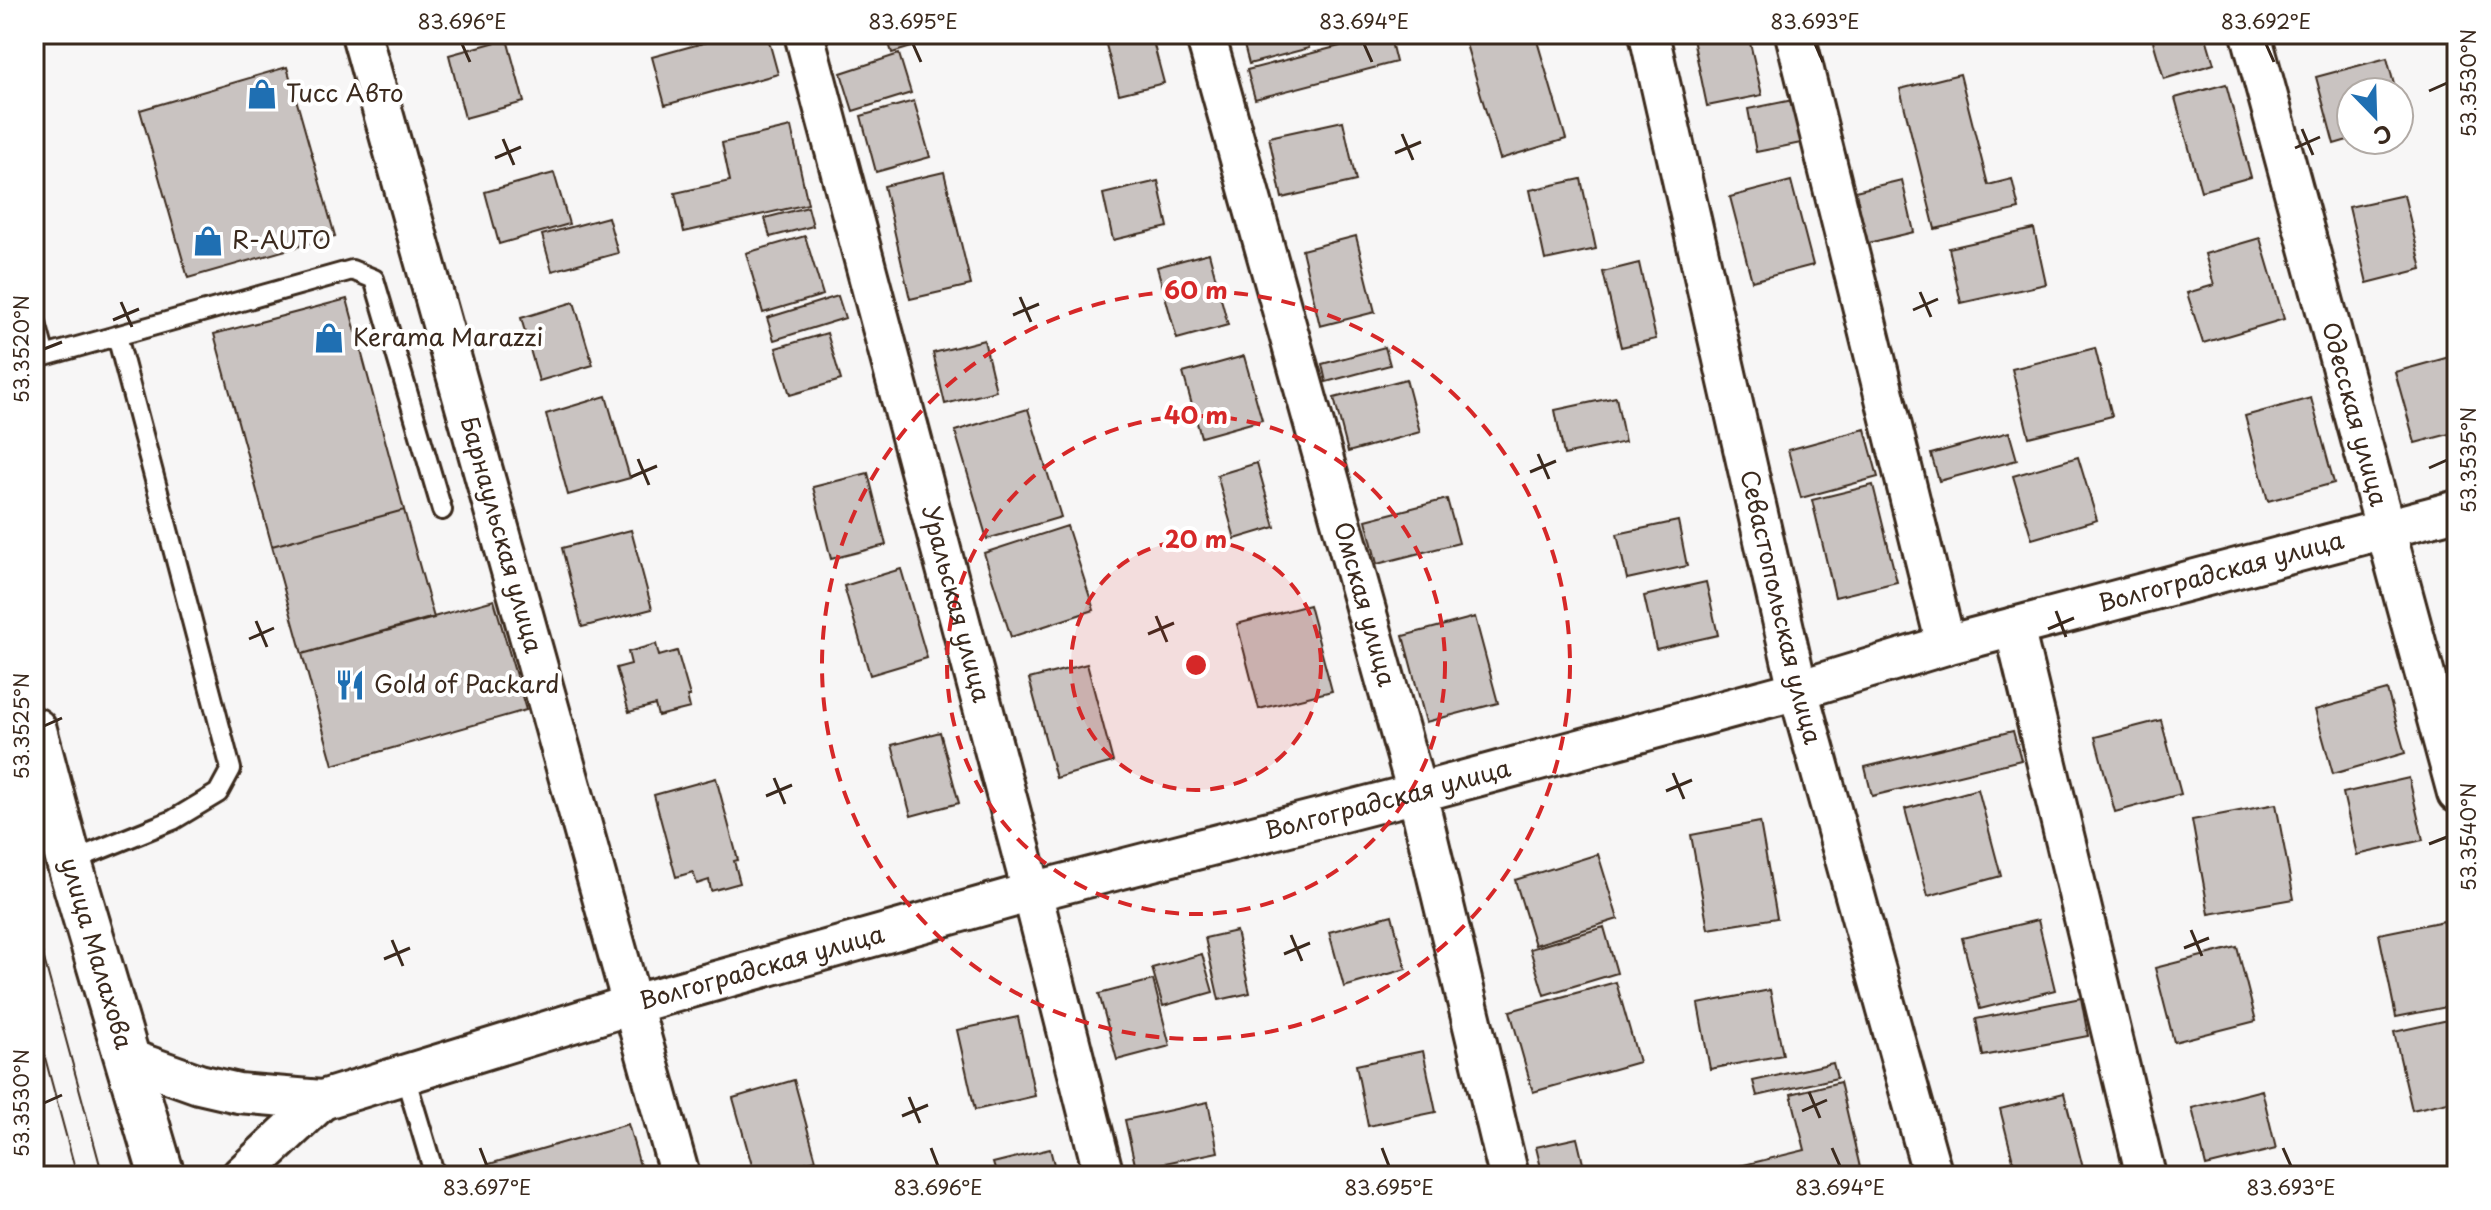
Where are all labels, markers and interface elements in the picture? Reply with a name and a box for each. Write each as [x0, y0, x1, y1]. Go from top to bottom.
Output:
text: 83.696°E [417, 6, 507, 36]
text: 83.695°E [868, 6, 958, 36]
text: 83.694°E [1319, 6, 1409, 36]
text: 83.693°E [1770, 6, 1860, 36]
text: 83.692°E [2221, 6, 2311, 36]
text: 53.3530°N [2453, 29, 2483, 137]
place label: Тисс Авто [286, 74, 404, 110]
north arrow [2335, 76, 2415, 156]
shop icon: Тисс Авто [245, 77, 279, 111]
text: С [2369, 117, 2397, 154]
place label: R-AUTO [232, 221, 331, 257]
shop icon: R-AUTO [191, 224, 225, 258]
text: 60 m [1164, 271, 1228, 307]
text: 53.3520°N [6, 295, 36, 403]
place label: Kerama Marazzi [353, 318, 543, 354]
street label: Одесская улица [2314, 318, 2398, 510]
shop icon: Kerama Marazzi [312, 321, 346, 355]
text: 40 m [1164, 396, 1228, 432]
text: 53.3535°N [2453, 407, 2483, 513]
street label: Барнаульская улица [453, 412, 553, 657]
street label: Севастопольская улица [1733, 466, 1832, 748]
street label: Уральская улица [914, 501, 1001, 706]
street label: Омская улица [1326, 517, 1406, 690]
text: 20 m [1165, 520, 1227, 556]
street label: Волгоградская улица [2094, 521, 2347, 620]
centre of rings [1182, 651, 1210, 679]
place label: Gold of Packard [374, 665, 559, 701]
restaurant icon: Gold of Packard [333, 668, 367, 702]
text: 53.3525°N [6, 673, 36, 779]
street label: Волгоградская улица [1260, 749, 1514, 847]
text: 53.3540°N [2453, 783, 2483, 891]
street label: улица Малахова [53, 853, 143, 1053]
street label: Волгоградская улица [635, 914, 888, 1018]
text: 53.3530°N [6, 1049, 36, 1157]
text: 83.697°E [443, 1172, 531, 1202]
text: 83.696°E [893, 1172, 983, 1202]
text: 83.695°E [1344, 1172, 1434, 1202]
text: 83.694°E [1795, 1172, 1885, 1202]
text: 83.693°E [2246, 1172, 2336, 1202]

